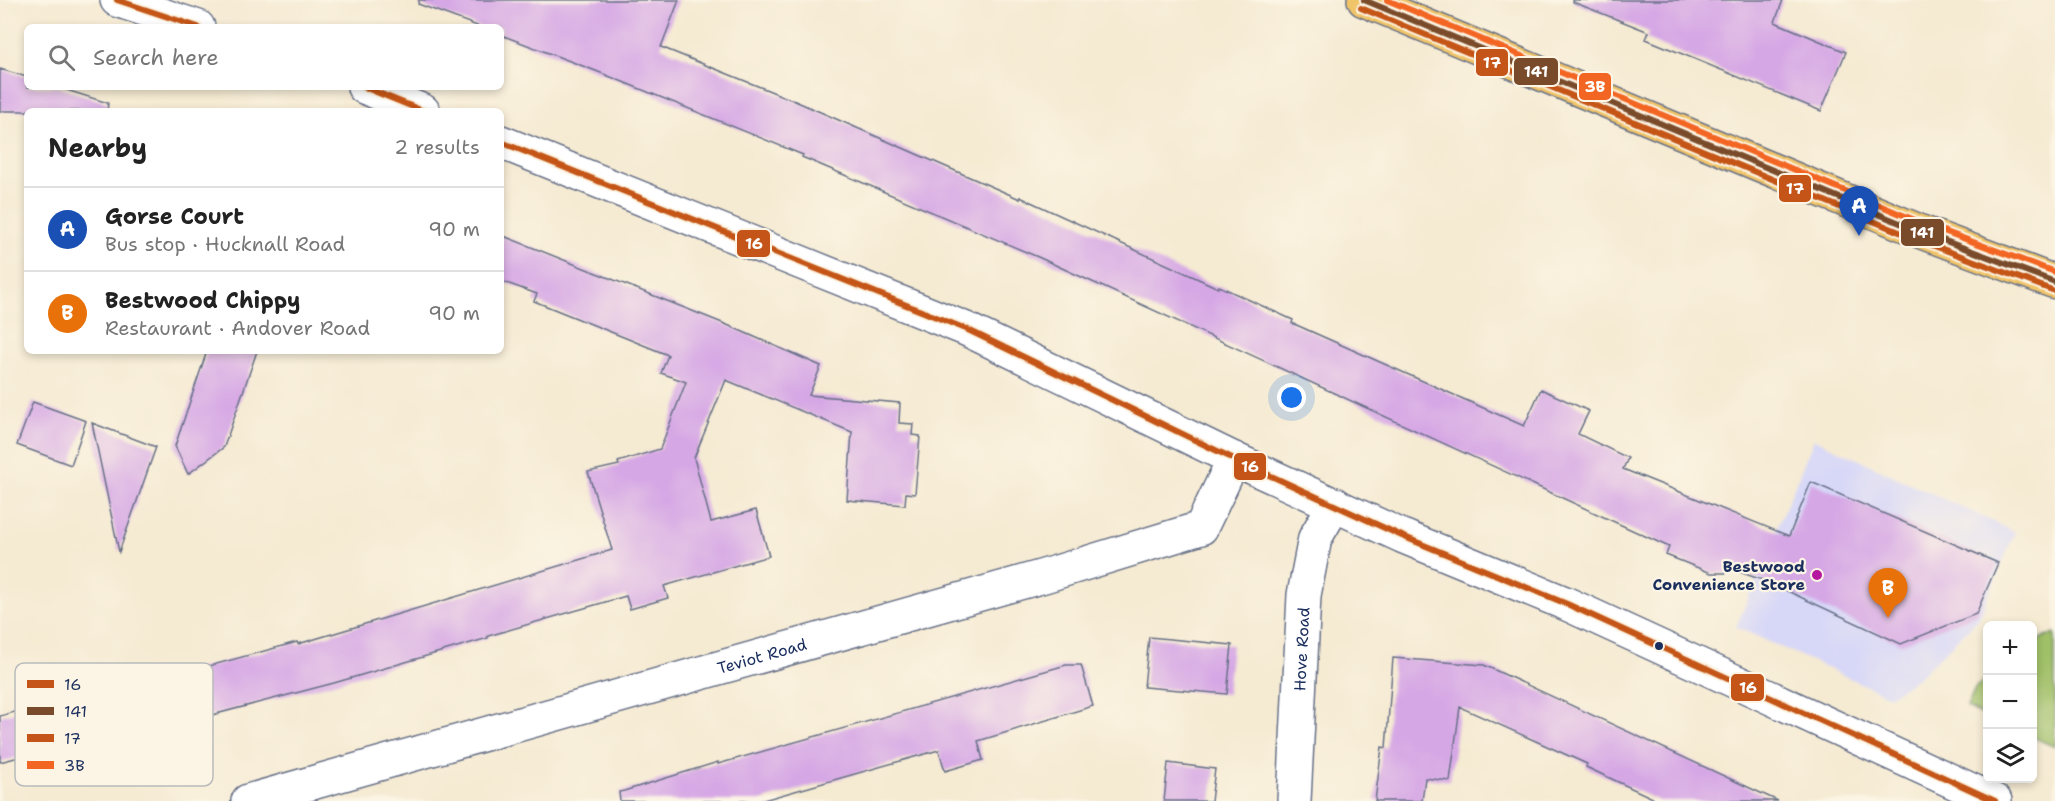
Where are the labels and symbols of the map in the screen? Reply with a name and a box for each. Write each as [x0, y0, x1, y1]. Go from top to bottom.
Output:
line badge: 17 [1475, 48, 1509, 77]
text: 17 [1483, 52, 1501, 73]
line badge: 141 [1513, 57, 1559, 86]
text: 141 [1524, 61, 1548, 82]
line badge: 3B [1578, 72, 1612, 101]
text: 3B [1584, 76, 1606, 97]
line badge: 17 [1778, 174, 1812, 203]
text: 17 [1786, 178, 1804, 199]
pin: A [1840, 186, 1878, 236]
line badge: 141 [1900, 218, 1945, 247]
text: 141 [1910, 222, 1934, 243]
line badge: 16 [736, 229, 771, 258]
text: 16 [745, 233, 763, 254]
your location [1277, 383, 1306, 412]
line badge: 16 [1233, 452, 1267, 481]
text: 16 [1241, 456, 1259, 477]
place label: Bestwood Convenience Store [1652, 556, 1805, 595]
marker: Bestwood Convenience Store [1810, 568, 1824, 582]
pin: B [1868, 568, 1908, 618]
street label: Hove Road [1289, 607, 1314, 692]
street label: Teviot Road [715, 633, 809, 678]
unlabelled marker [1653, 640, 1665, 652]
legend [15, 663, 213, 786]
line badge: 16 [1730, 673, 1765, 702]
text: 16 [64, 674, 81, 695]
text: 16 [1739, 677, 1757, 698]
text: 141 [64, 701, 87, 722]
text: 17 [64, 728, 81, 749]
text: 3B [64, 755, 85, 776]

